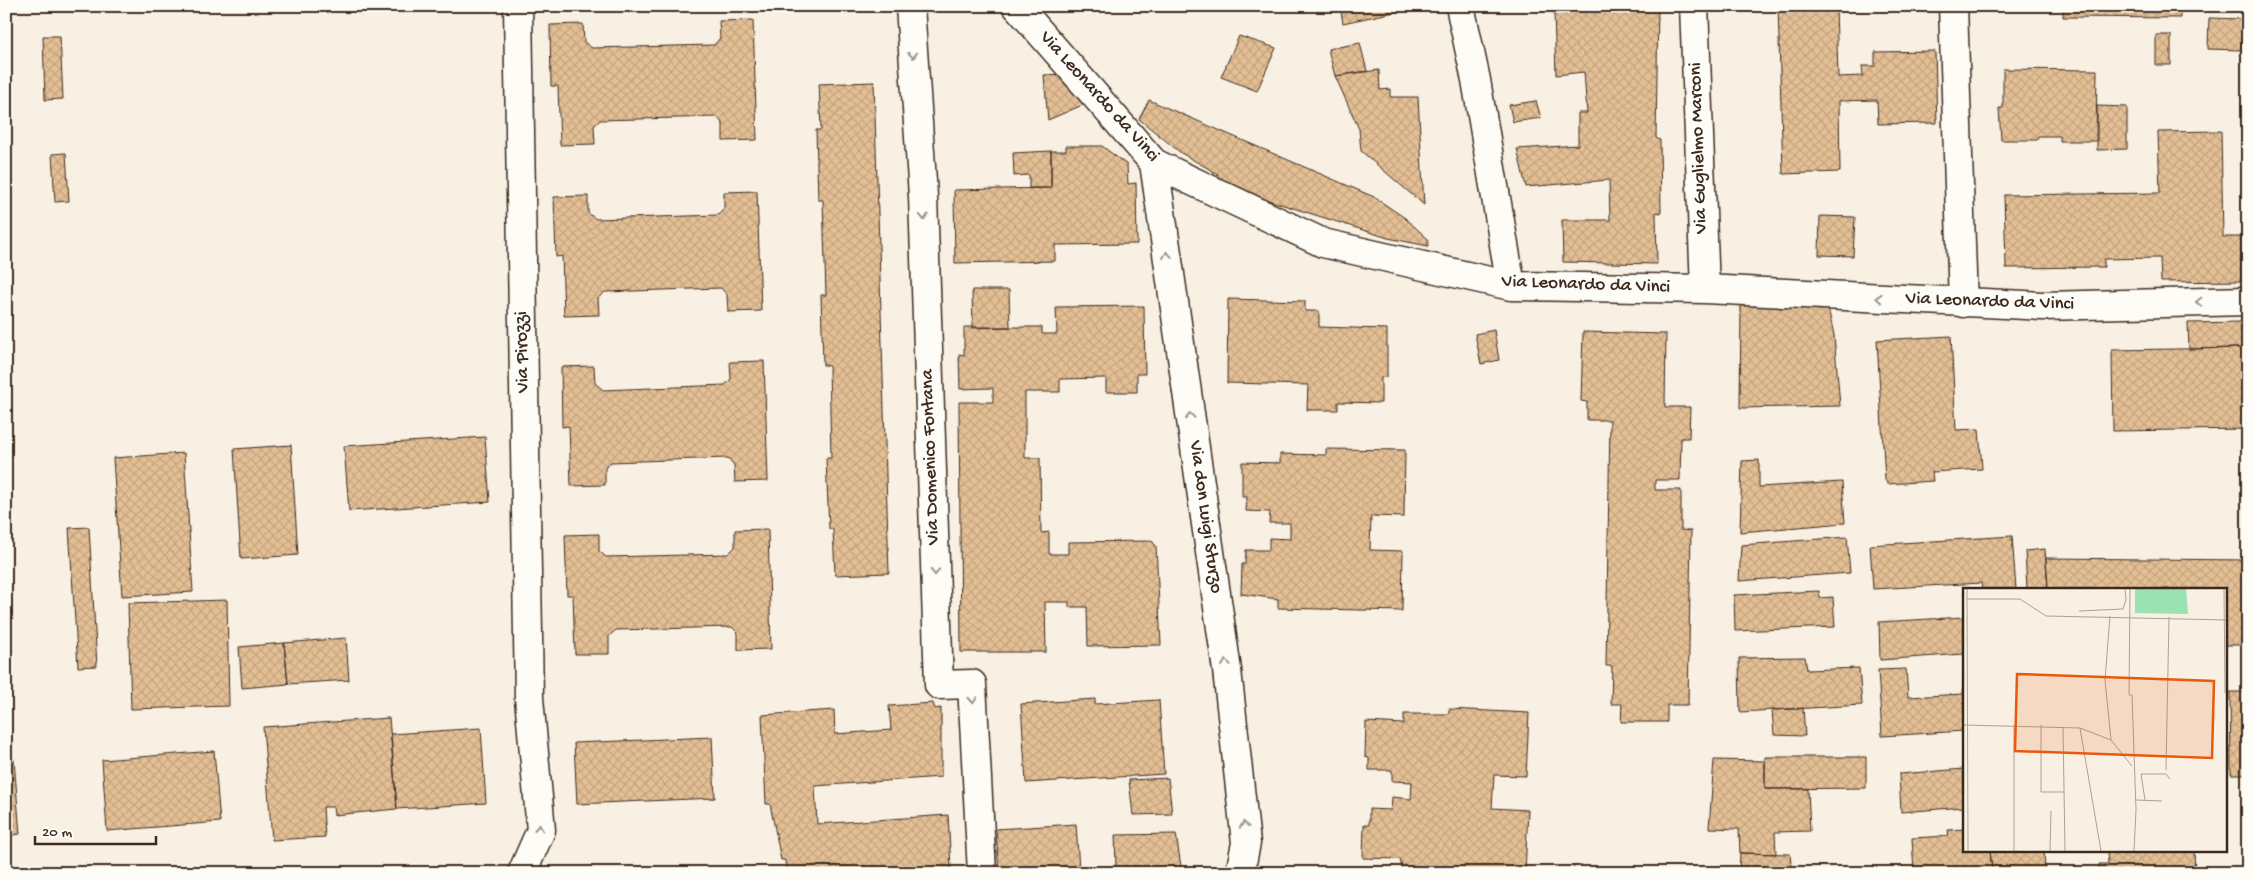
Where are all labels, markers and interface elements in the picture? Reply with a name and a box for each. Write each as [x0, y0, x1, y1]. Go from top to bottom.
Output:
street label: Via Leonardo da Vinci [1033, 26, 1164, 167]
one-way arrow [908, 51, 919, 59]
street label: Via Guglielmo Marconi [1685, 62, 1714, 235]
one-way arrow [918, 213, 929, 221]
one-way arrow [1162, 251, 1173, 259]
street label: Via Leonardo da Vinci [1500, 271, 1671, 299]
street label: Via Leonardo da Vinci [1904, 288, 2075, 316]
one-way arrow [1875, 293, 1883, 304]
one-way arrow [2195, 297, 2202, 307]
street label: Via Pirozzi [511, 311, 535, 394]
street label: Via Domenico Fontana [916, 367, 946, 546]
one-way arrow [1185, 411, 1196, 419]
street label: Via don Luigi Sturzo [1183, 438, 1227, 595]
one-way arrow [930, 568, 940, 576]
inset map [1963, 588, 2226, 852]
one-way arrow [1221, 659, 1231, 667]
one-way arrow [968, 696, 979, 704]
scale bar [35, 814, 156, 846]
one-way arrow [1239, 820, 1250, 828]
one-way arrow [533, 823, 544, 831]
text: 20 m [42, 824, 72, 842]

